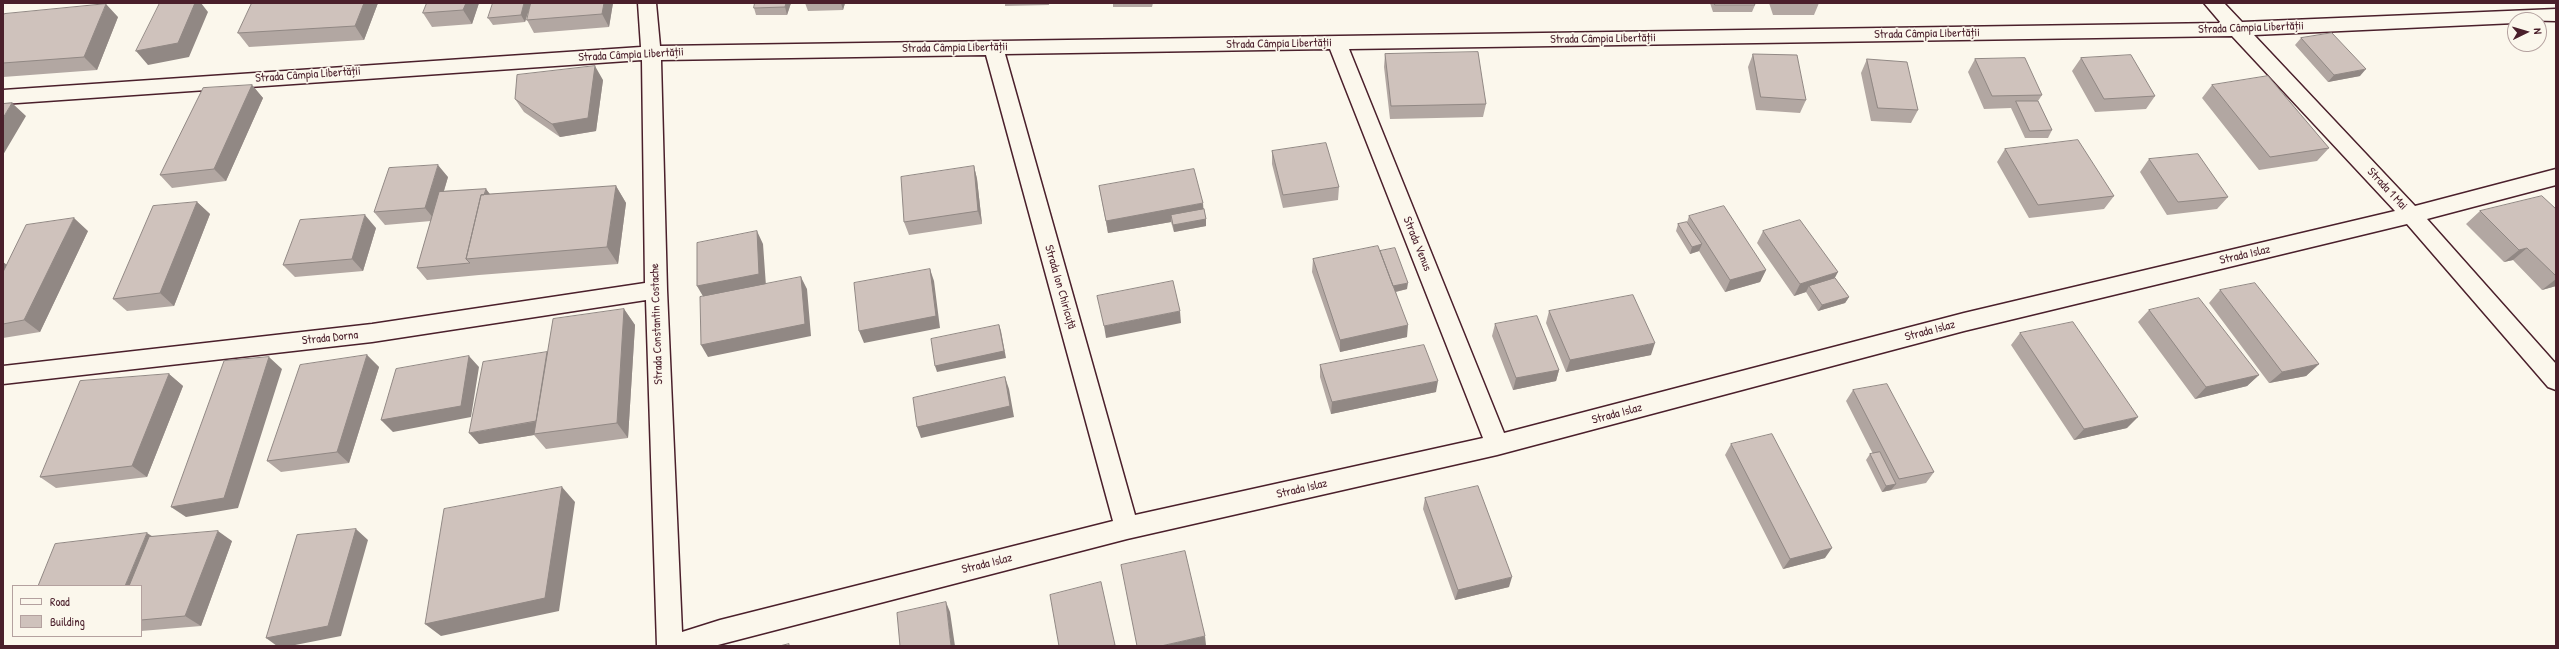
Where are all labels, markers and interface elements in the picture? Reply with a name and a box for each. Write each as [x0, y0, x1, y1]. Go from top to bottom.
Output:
north arrow [2507, 12, 2547, 52]
street label: Strada Câmpia Libertății [2198, 19, 2304, 37]
street label: Strada Câmpia Libertății [1874, 26, 1980, 42]
text: N [2531, 28, 2545, 35]
street label: Strada Câmpia Libertății [1550, 31, 1656, 47]
street label: Strada Câmpia Libertății [1226, 36, 1332, 52]
street label: Strada Câmpia Libertății [902, 40, 1008, 56]
street label: Strada Câmpia Libertății [578, 45, 684, 65]
street label: Strada Câmpia Libertății [255, 64, 361, 86]
street label: Strada 1 Mai [2364, 165, 2410, 213]
street label: Strada Venus [1400, 215, 1434, 273]
street label: Strada Islaz [2218, 242, 2272, 268]
street label: Strada Ion Chiricuță [1041, 243, 1079, 331]
street label: Strada Constantin Costache [648, 263, 666, 385]
street label: Strada Islaz [1903, 317, 1957, 345]
street label: Strada Dorna [301, 328, 359, 348]
street label: Strada Islaz [1590, 400, 1644, 428]
street label: Strada Islaz [1275, 476, 1329, 502]
street label: Strada Islaz [960, 551, 1014, 577]
legend [12, 585, 142, 637]
text: Road [50, 593, 70, 610]
text: Building [50, 613, 85, 630]

